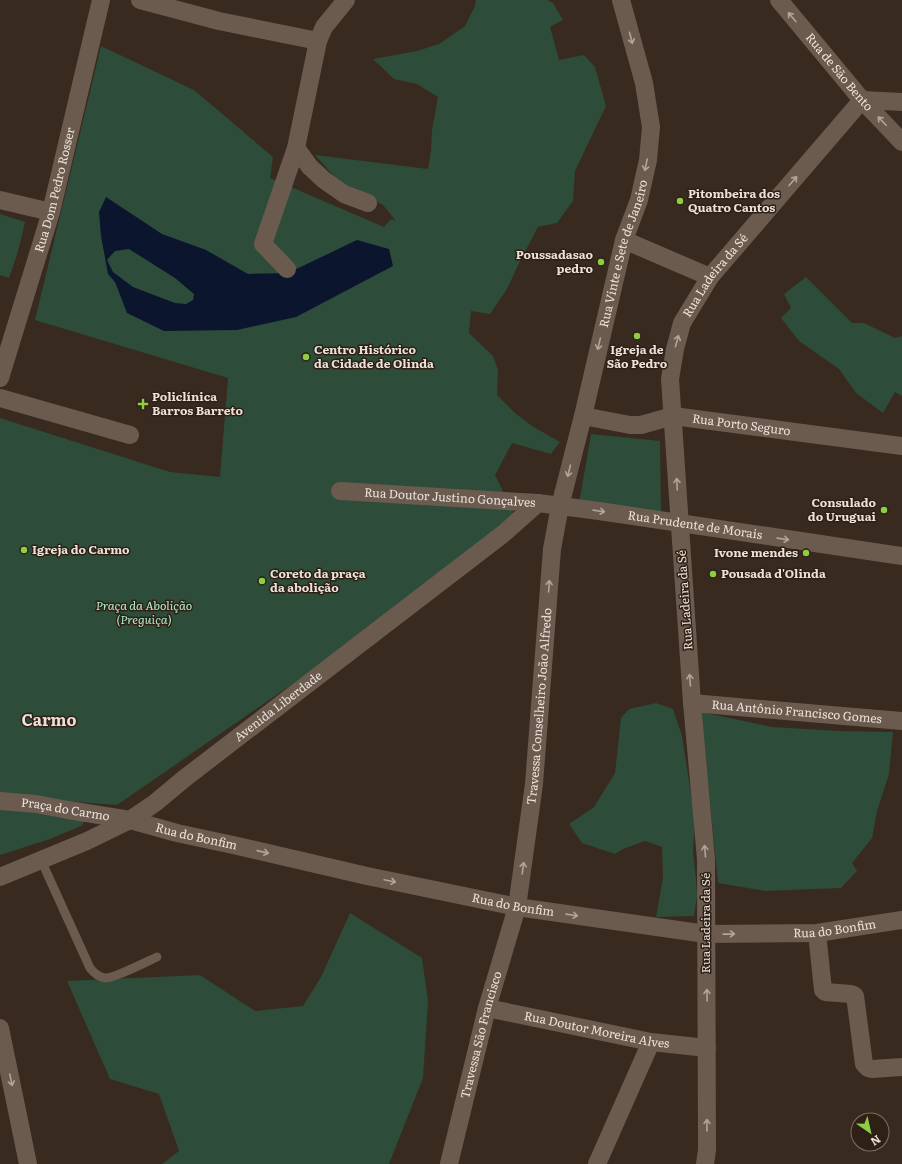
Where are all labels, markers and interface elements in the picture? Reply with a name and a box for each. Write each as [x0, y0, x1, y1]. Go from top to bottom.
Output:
one-way arrow [788, 11, 797, 22]
street label: Rua de São Bento [802, 29, 878, 115]
one-way arrow [628, 31, 635, 44]
one-way arrow [877, 116, 887, 126]
street label: Rua Dom Pedro Rosser [29, 125, 79, 254]
one-way arrow [642, 158, 650, 171]
one-way arrow [789, 175, 798, 186]
street label: Rua Vinte e Sete de Janeiro [594, 178, 651, 329]
place label: Pitombeira dos Quatro Cantos [688, 184, 780, 216]
marker: Pitombeira dos Quatro Cantos [675, 196, 685, 206]
street label: Rua Ladeira da Sé [678, 229, 752, 320]
place label: Poussadasao pedro [516, 245, 594, 277]
marker: Poussadasao pedro [596, 257, 606, 267]
marker: Igreja de São Pedro [632, 331, 642, 341]
one-way arrow [674, 335, 681, 348]
one-way arrow [595, 338, 602, 351]
place label: Centro Histórico da Cidade de Olinda [314, 340, 434, 372]
place label: Igreja de São Pedro [607, 340, 668, 372]
marker: Centro Histórico da Cidade de Olinda [301, 352, 311, 362]
place label: Policlínica Barros Barreto [152, 387, 243, 419]
marker: Policlínica Barros Barreto [137, 398, 149, 410]
street label: Rua Porto Seguro [691, 409, 792, 439]
one-way arrow [565, 464, 572, 477]
one-way arrow [674, 478, 681, 491]
street label: Rua Doutor Justino Gonçalves [364, 482, 537, 511]
place label: Consulado do Uruguai [808, 493, 877, 525]
street label: Rua Prudente de Morais [627, 505, 764, 543]
marker: Consulado do Uruguai [879, 505, 889, 515]
one-way arrow [592, 507, 605, 515]
one-way arrow [776, 535, 789, 543]
place label: Igreja do Carmo [32, 540, 130, 558]
place label: Ivone mendes [714, 543, 798, 561]
marker: Igreja do Carmo [19, 545, 29, 555]
marker: Ivone mendes [801, 548, 811, 558]
street label: Rua Ladeira da Sé [672, 549, 696, 651]
place label: Coreto da praça da abolição [270, 564, 366, 596]
place label: Pousada d'Olinda [721, 564, 826, 582]
marker: Pousada d'Olinda [708, 569, 718, 579]
marker: Coreto da praça da abolição [257, 576, 267, 586]
one-way arrow [545, 580, 552, 593]
park label: Praça da Abolição (Preguiça) [96, 596, 192, 628]
street label: Travessa Conselheiro João Alfredo [521, 607, 555, 806]
street label: Avenida Liberdade [230, 666, 325, 745]
one-way arrow [687, 674, 694, 687]
street label: Rua Antônio Francisco Gomes [711, 695, 883, 727]
district label: Carmo [22, 707, 76, 731]
street label: Praça do Carmo [20, 793, 111, 825]
street label: Rua do Bonfim [154, 818, 240, 854]
one-way arrow [702, 845, 709, 858]
one-way arrow [256, 848, 269, 856]
one-way arrow [519, 862, 526, 875]
street label: Rua Ladeira da Sé [696, 873, 714, 973]
one-way arrow [383, 877, 396, 885]
street label: Rua do Bonfim [470, 888, 556, 920]
one-way arrow [565, 911, 578, 919]
street label: Rua do Bonfim [793, 914, 877, 941]
one-way arrow [722, 930, 735, 938]
street label: Travessa São Francisco [455, 969, 506, 1100]
one-way arrow [703, 989, 711, 1002]
street label: Rua Doutor Moreira Alves [523, 1006, 671, 1052]
one-way arrow [7, 1073, 15, 1086]
north arrow [850, 1112, 890, 1152]
one-way arrow [703, 1119, 711, 1132]
text: N [868, 1132, 884, 1150]

